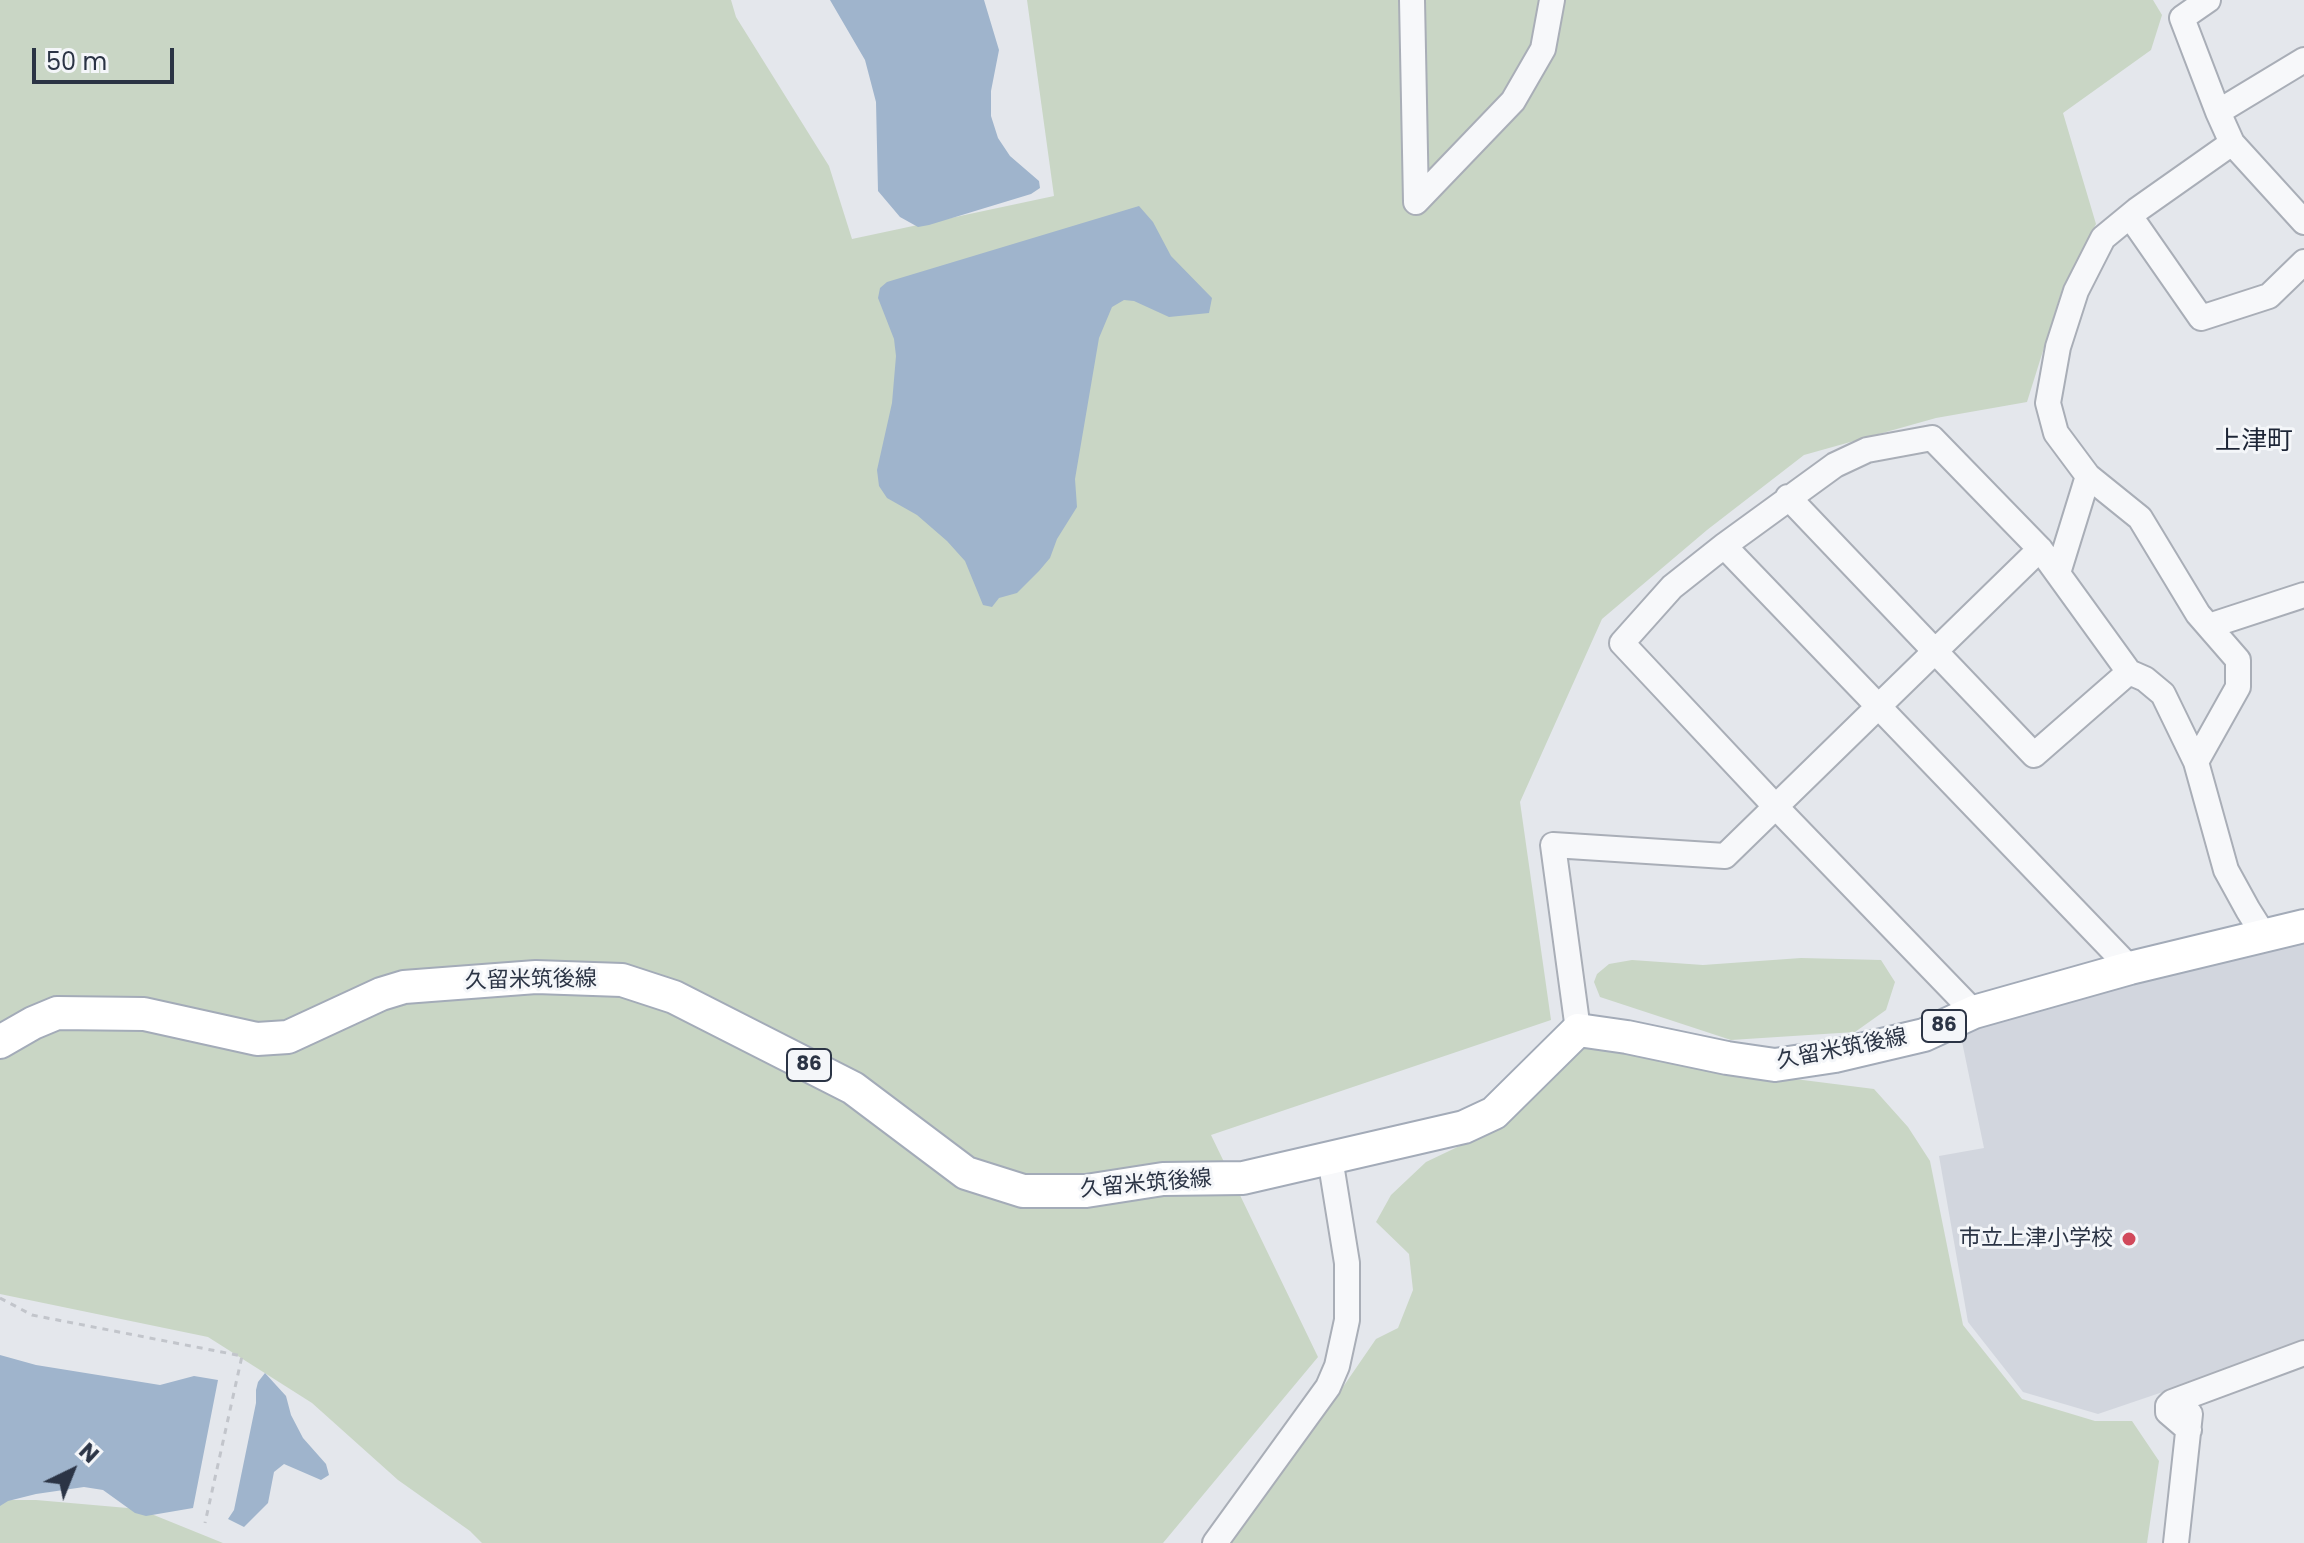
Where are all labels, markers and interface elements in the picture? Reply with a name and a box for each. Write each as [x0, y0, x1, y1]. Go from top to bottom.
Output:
scale bar [36, 32, 178, 82]
text: 50 m [46, 45, 107, 78]
district label: 上津町 [2215, 426, 2293, 458]
street label: 久留米筑後線 [465, 967, 597, 995]
road number: 86 [1922, 1010, 1966, 1042]
street label: 久留米筑後線 [1775, 1024, 1909, 1076]
road number: 86 [787, 1049, 831, 1081]
street label: 久留米筑後線 [1079, 1166, 1213, 1204]
place label: 市立上津小学校 [1959, 1226, 2113, 1252]
marker: 市立上津小学校 [2120, 1230, 2138, 1248]
north arrow [32, 1431, 112, 1511]
text: N [72, 1436, 105, 1470]

